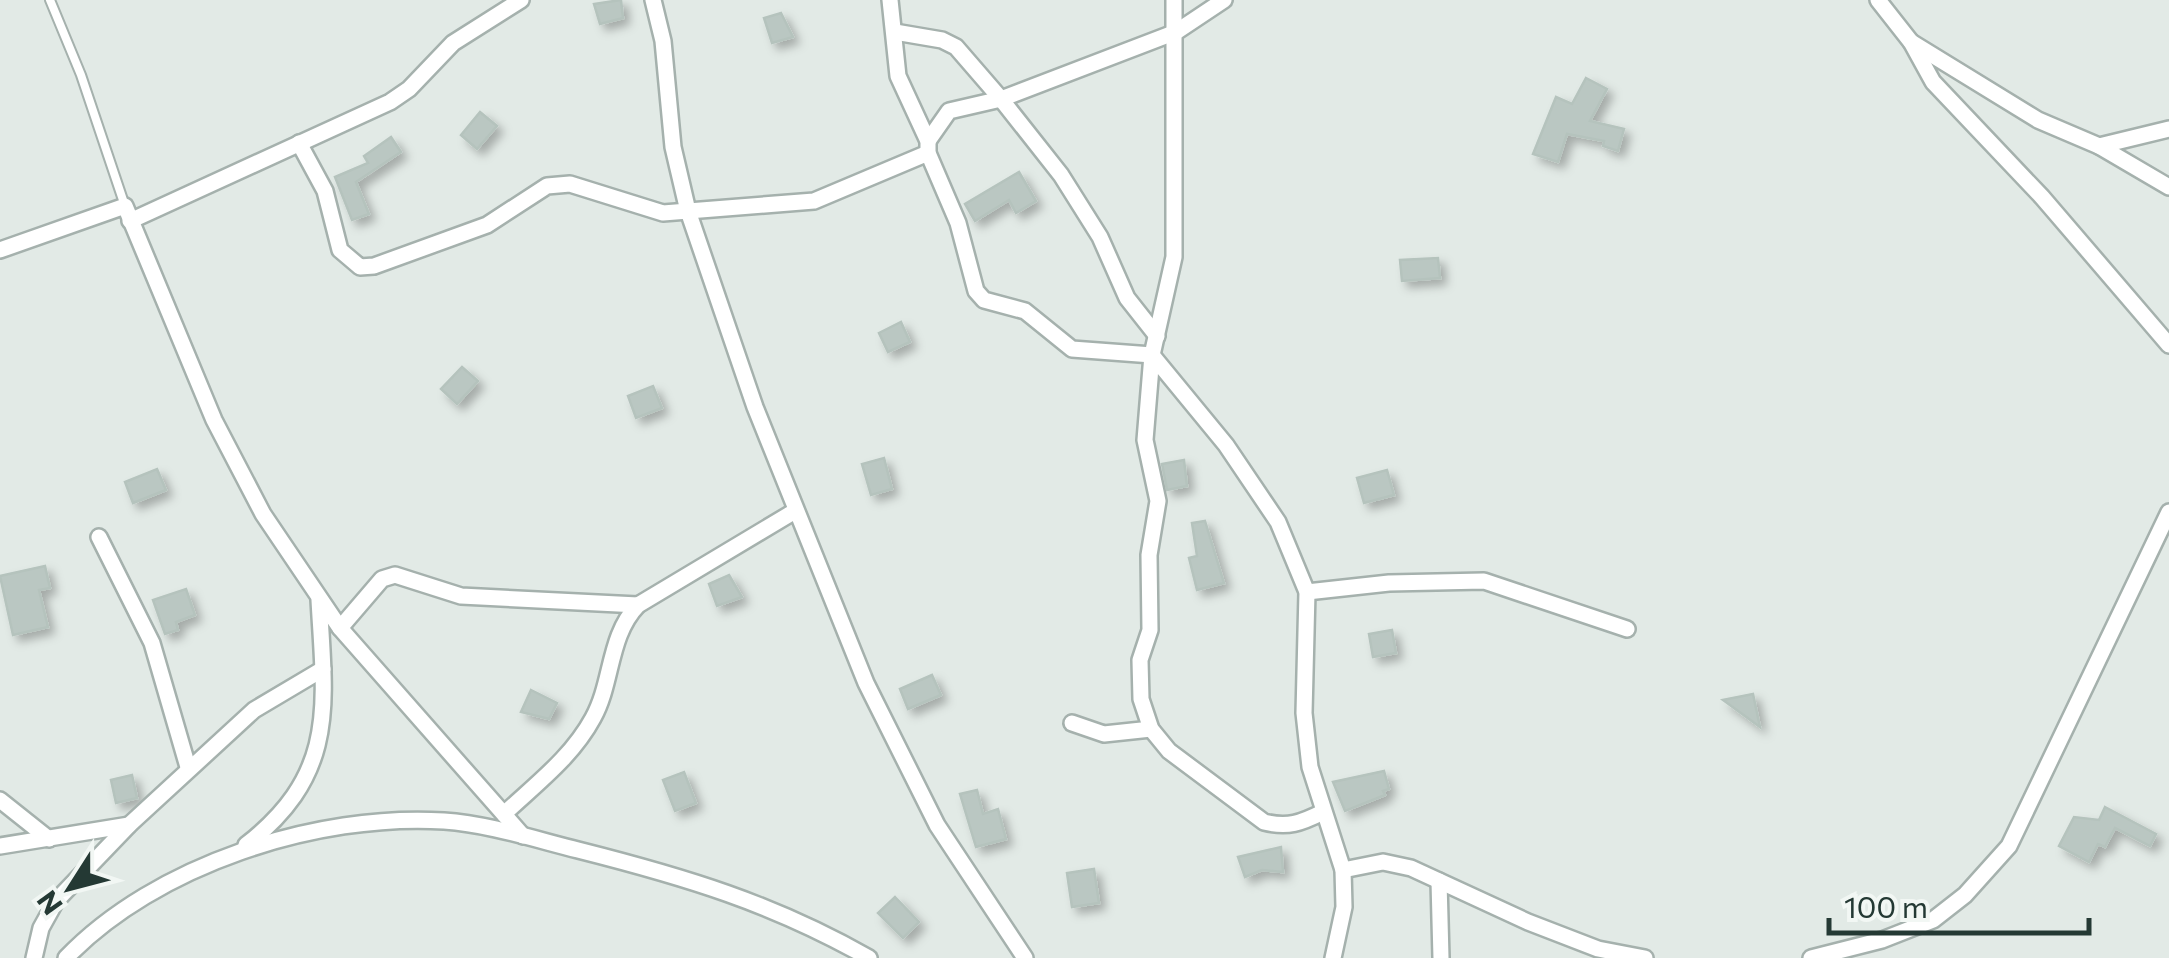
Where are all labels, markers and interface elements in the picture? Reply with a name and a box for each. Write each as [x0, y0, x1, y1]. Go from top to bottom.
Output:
north arrow [20, 838, 120, 938]
scale bar [1829, 873, 2089, 935]
text: N [29, 885, 69, 922]
text: 100 m [1844, 887, 1928, 924]

